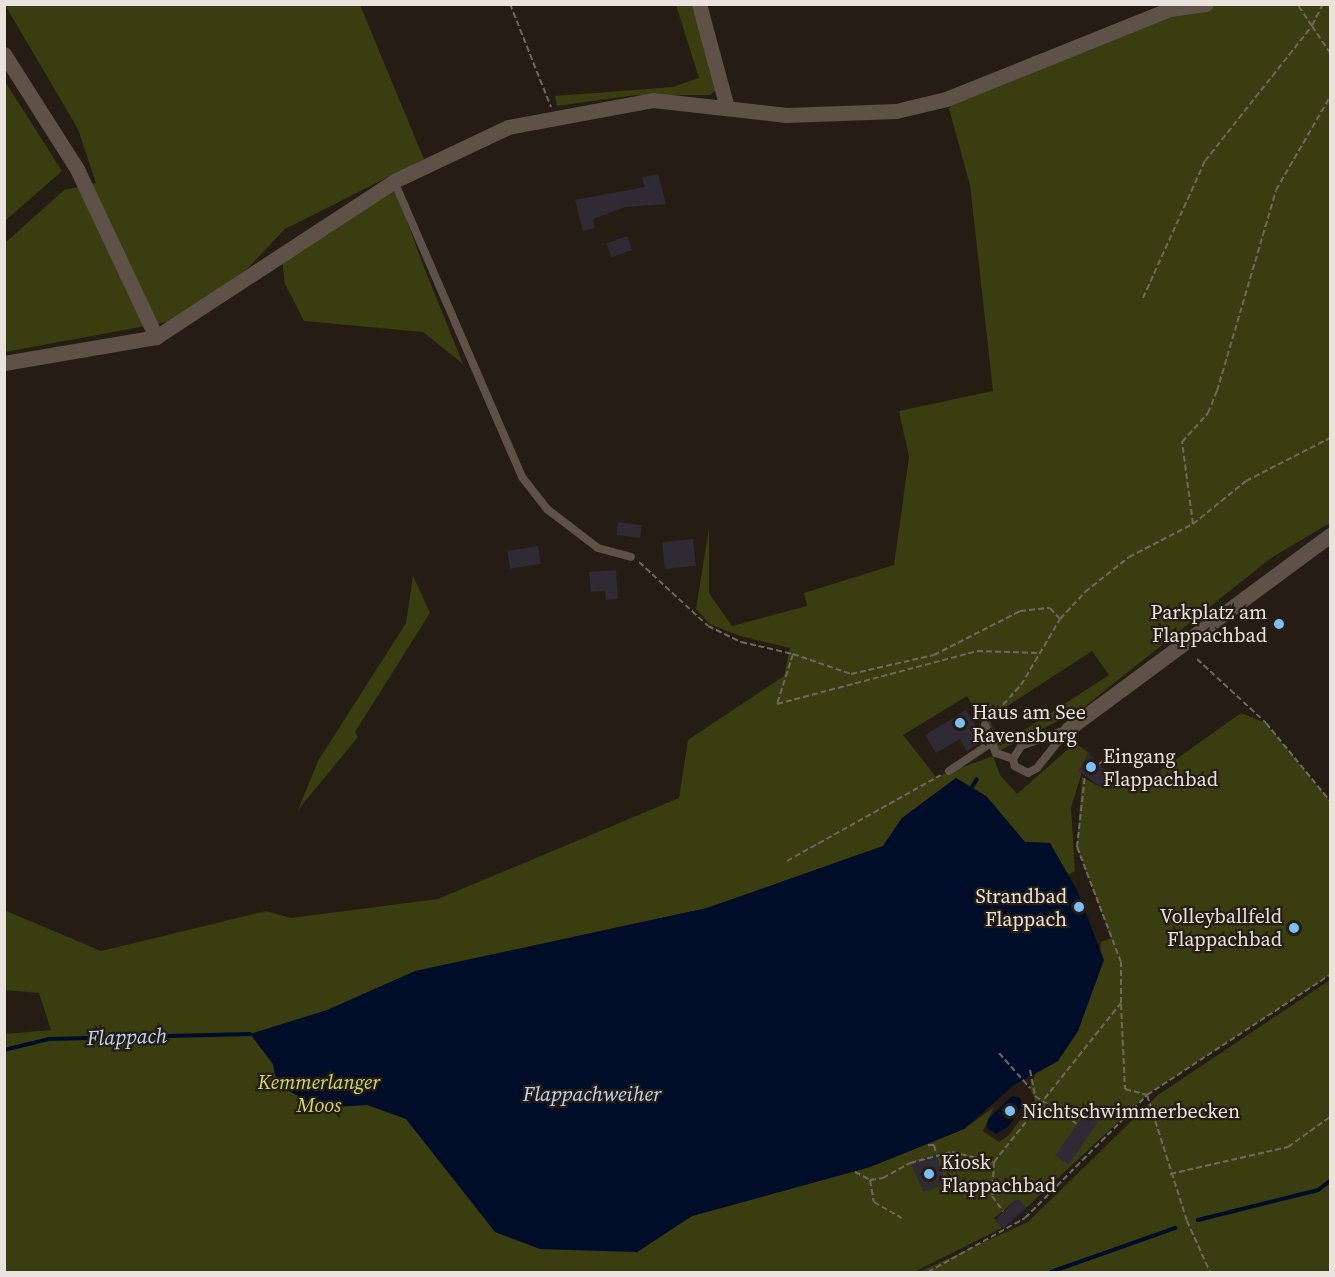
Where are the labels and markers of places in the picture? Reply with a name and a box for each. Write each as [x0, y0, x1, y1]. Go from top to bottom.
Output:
place label: Parkplatz am Flappachbad [1150, 600, 1267, 647]
marker: Parkplatz am Flappachbad [1272, 617, 1286, 631]
place label: Haus am See Ravensburg [972, 700, 1086, 747]
marker: Haus am See Ravensburg [953, 716, 967, 730]
place label: Eingang Flappachbad [1103, 744, 1218, 791]
marker: Eingang Flappachbad [1084, 760, 1098, 774]
place label: Strandbad Flappach [976, 884, 1067, 931]
marker: Strandbad Flappach [1072, 900, 1086, 914]
place label: Volleyballfeld Flappachbad [1160, 904, 1282, 951]
marker: Volleyballfeld Flappachbad [1287, 921, 1301, 935]
place label: Nichtschwimmerbecken [1022, 1099, 1240, 1123]
marker: Nichtschwimmerbecken [1003, 1104, 1017, 1118]
place label: Kiosk Flappachbad [941, 1150, 1056, 1197]
marker: Kiosk Flappachbad [922, 1167, 936, 1181]

